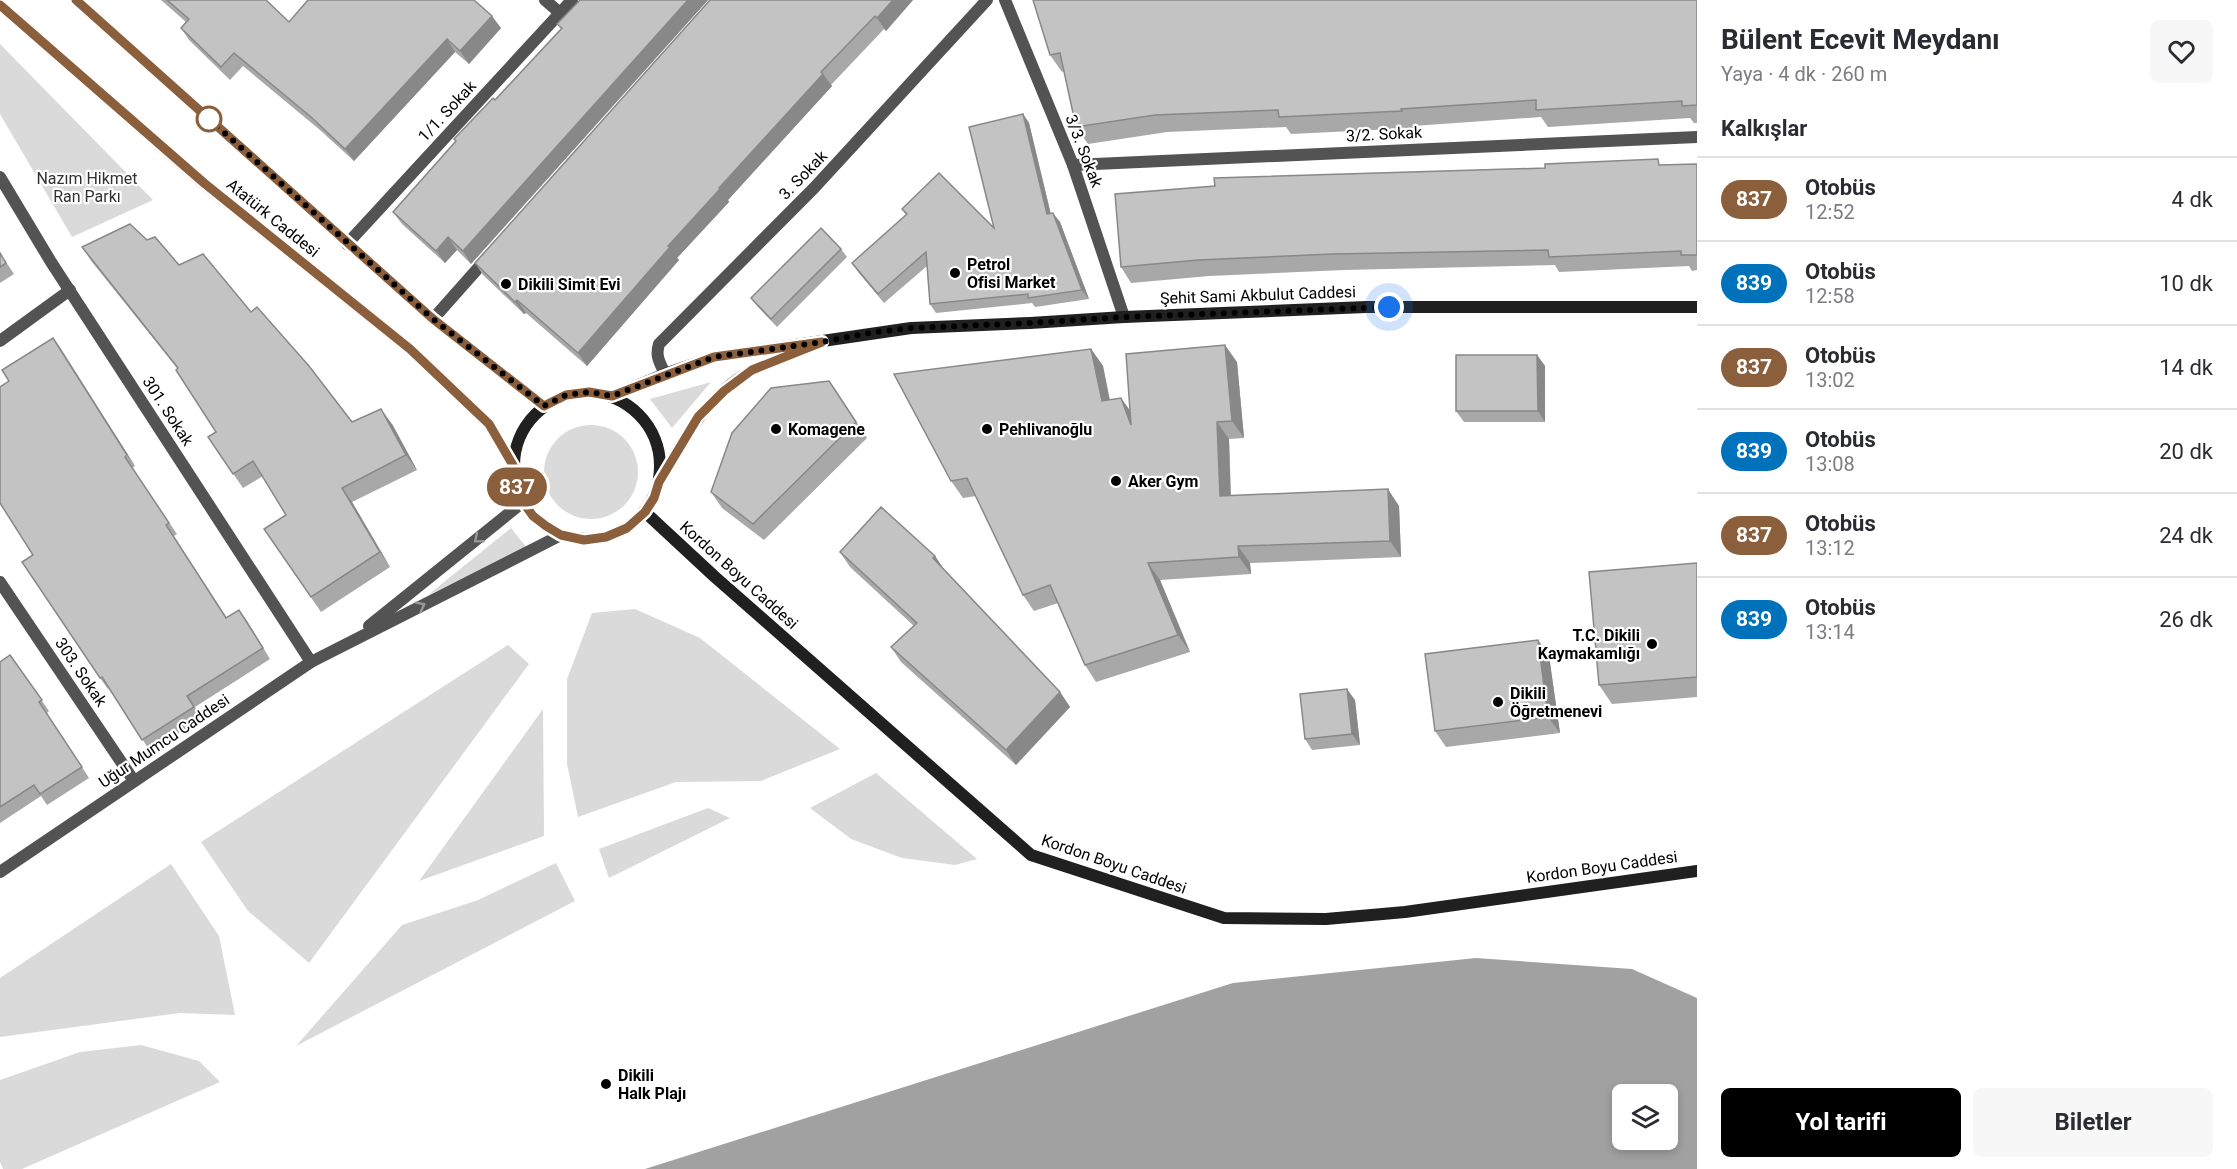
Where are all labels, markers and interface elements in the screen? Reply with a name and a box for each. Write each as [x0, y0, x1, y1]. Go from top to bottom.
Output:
button: heart [2150, 20, 2213, 83]
text: Bülent Ecevit Meydanı [1721, 23, 2000, 56]
text: Yaya · 4 dk · 260 m [1721, 62, 1887, 86]
street label: 1/1. Sokak [414, 76, 481, 145]
unlabelled marker [196, 106, 222, 132]
street label: 3/3. Sokak [1061, 112, 1107, 191]
text: Kalkışlar [1721, 116, 1807, 141]
street label: 3/2. Sokak [1345, 122, 1423, 145]
street label: 3. Sokak [775, 146, 832, 203]
park label: Nazım Hikmet Ran Parkı [36, 169, 138, 206]
street label: Atatürk Caddesi [223, 175, 323, 261]
text: Otobüs [1805, 175, 1876, 200]
text: 837 [1736, 187, 1772, 211]
text: 4 dk [2172, 187, 2213, 212]
text: 12:52 [1805, 200, 1855, 224]
place label: Petrol Ofisi Market [967, 255, 1056, 292]
text: Otobüs [1805, 259, 1876, 284]
marker: Petrol Ofisi Market [948, 266, 962, 280]
text: 839 [1736, 271, 1772, 295]
text: 10 dk [2159, 271, 2213, 296]
place label: Dikili Simit Evi [518, 275, 621, 294]
marker: Dikili Simit Evi [499, 277, 513, 291]
street label: Şehit Sami Akbulut Caddesi [1160, 282, 1356, 308]
text: 12:58 [1805, 284, 1855, 308]
your location [1374, 292, 1404, 322]
text: Otobüs [1805, 343, 1876, 368]
text: 837 [1736, 355, 1772, 379]
text: 14 dk [2159, 355, 2213, 380]
text: 13:02 [1805, 368, 1855, 392]
street label: 301. Sokak [139, 373, 198, 450]
place label: Komagene [788, 420, 865, 439]
place label: Pehlivanoğlu [999, 420, 1092, 439]
marker: Komagene [769, 422, 783, 436]
marker: Pehlivanoğlu [980, 422, 994, 436]
text: Otobüs [1805, 427, 1876, 452]
text: 839 [1736, 439, 1772, 463]
text: 20 dk [2159, 439, 2213, 464]
text: 13:08 [1805, 452, 1855, 476]
line badge: 837 [482, 468, 552, 506]
place label: Aker Gym [1128, 472, 1198, 491]
marker: Aker Gym [1109, 474, 1123, 488]
text: 837 [499, 475, 535, 499]
text: Otobüs [1805, 511, 1876, 536]
street label: Kordon Boyu Caddesi [676, 517, 802, 633]
text: 837 [1736, 523, 1772, 547]
text: 24 dk [2159, 523, 2213, 548]
one-way arrow [474, 532, 485, 543]
text: 13:12 [1805, 536, 1855, 560]
text: Otobüs [1805, 595, 1876, 620]
one-way arrow [414, 602, 425, 613]
text: 839 [1736, 607, 1772, 631]
text: 26 dk [2159, 607, 2213, 632]
text: 13:14 [1805, 620, 1855, 644]
place label: T.C. Dikili Kaymakamlığı [1538, 626, 1640, 663]
street label: 303. Sokak [51, 634, 111, 711]
marker: T.C. Dikili Kaymakamlığı [1645, 637, 1659, 651]
place label: Dikili Öğretmenevi [1510, 684, 1602, 721]
street label: Uğur Mumcu Caddesi [95, 690, 233, 792]
marker: Dikili Öğretmenevi [1491, 695, 1505, 709]
street label: Kordon Boyu Caddesi [1039, 830, 1189, 898]
street label: Kordon Boyu Caddesi [1525, 847, 1679, 887]
place label: Dikili Halk Plajı [618, 1066, 686, 1103]
marker: Dikili Halk Plajı [599, 1077, 613, 1091]
map controls [1612, 1084, 1678, 1150]
button: layers [1612, 1084, 1678, 1150]
button: Yol tarifi [1721, 1088, 1961, 1157]
button: Biletler [1973, 1088, 2213, 1157]

